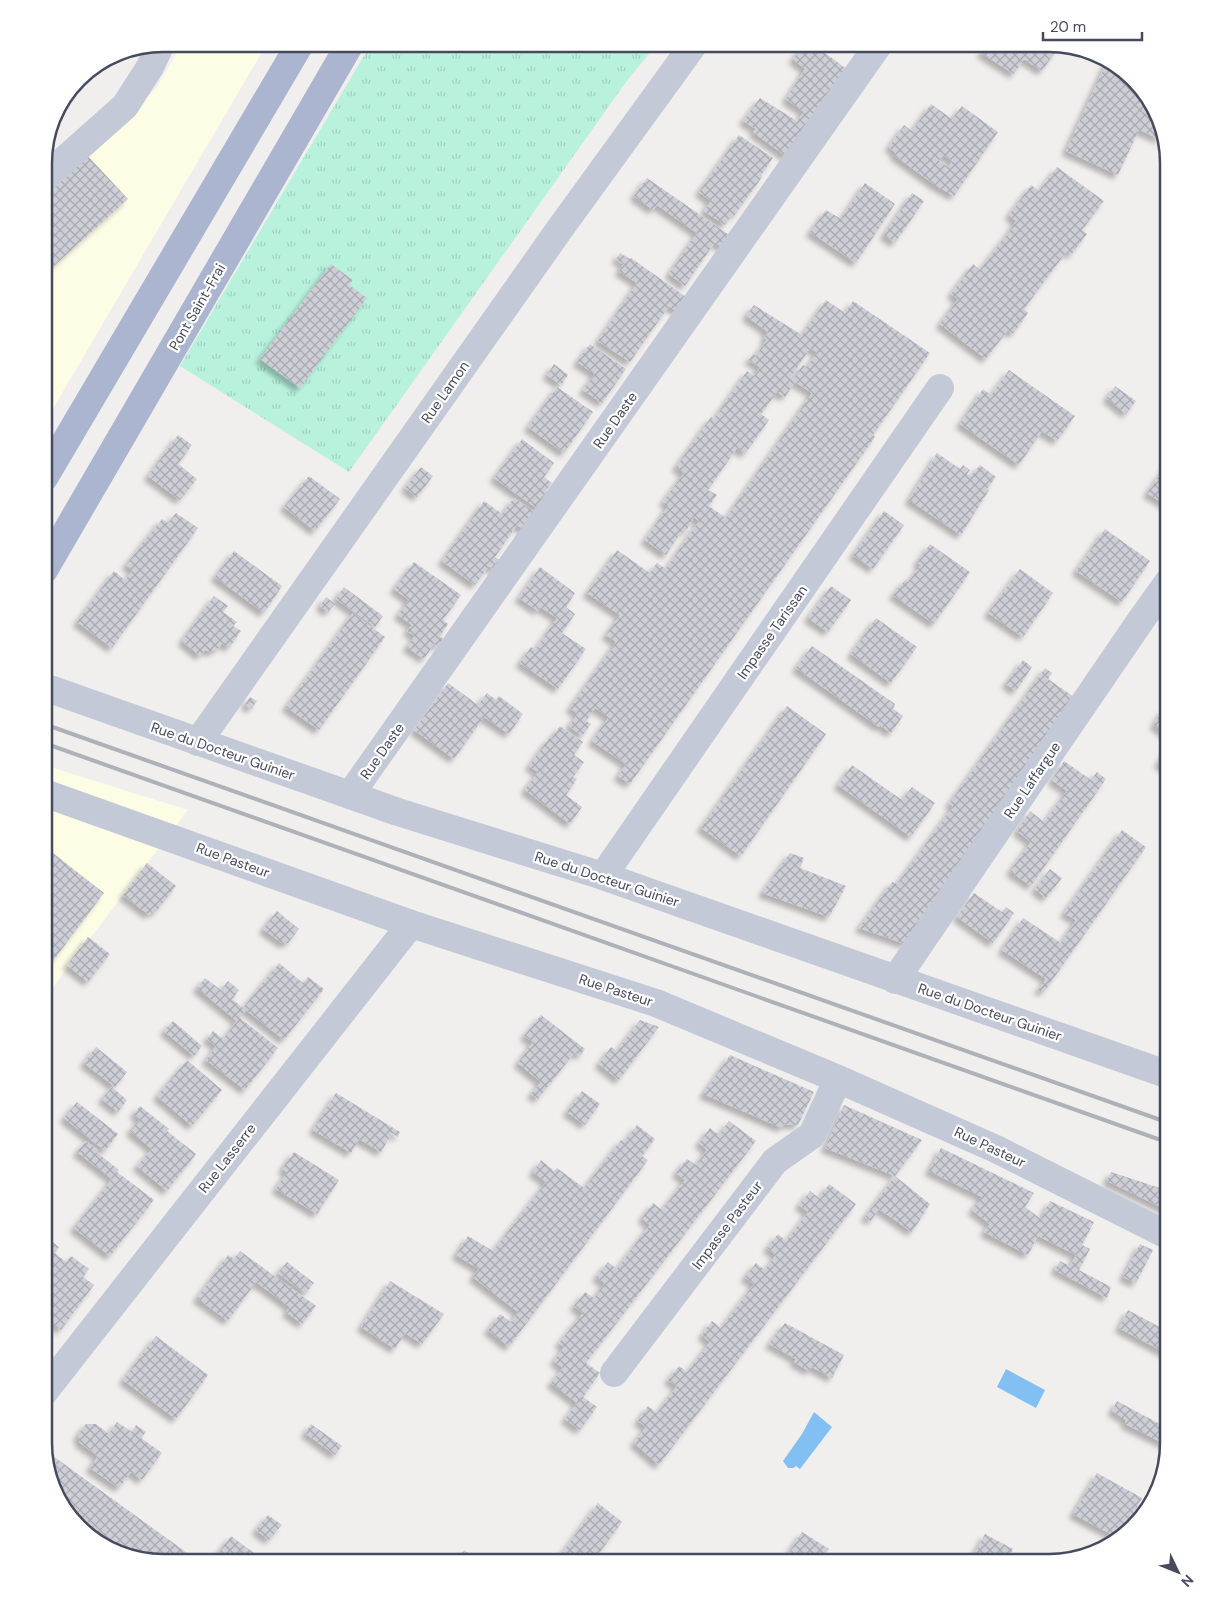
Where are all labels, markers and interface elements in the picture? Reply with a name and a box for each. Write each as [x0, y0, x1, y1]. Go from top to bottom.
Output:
scale bar [1043, 10, 1142, 42]
text: 20 m [1050, 17, 1086, 37]
street label: Pont Saint-Frai [165, 260, 229, 354]
street label: Rue Lamon [417, 357, 473, 427]
street label: Rue Daste [589, 388, 641, 452]
street label: Impasse Tarissan [733, 582, 811, 682]
street label: Rue du Docteur Guinier [149, 718, 297, 784]
street label: Rue Daste [356, 719, 408, 783]
street label: Rue Laffargue [1000, 738, 1064, 822]
street label: Rue Pasteur [194, 838, 272, 882]
street label: Rue du Docteur Guinier [532, 847, 682, 911]
street label: Rue Pasteur [577, 970, 655, 1010]
street label: Rue du Docteur Guinier [916, 979, 1064, 1045]
street label: Rue Lasserre [194, 1120, 260, 1196]
street label: Rue Pasteur [951, 1123, 1029, 1171]
street label: Impasse Pasteur [688, 1177, 766, 1273]
north arrow [1153, 1547, 1203, 1597]
text: N [1177, 1571, 1198, 1591]

